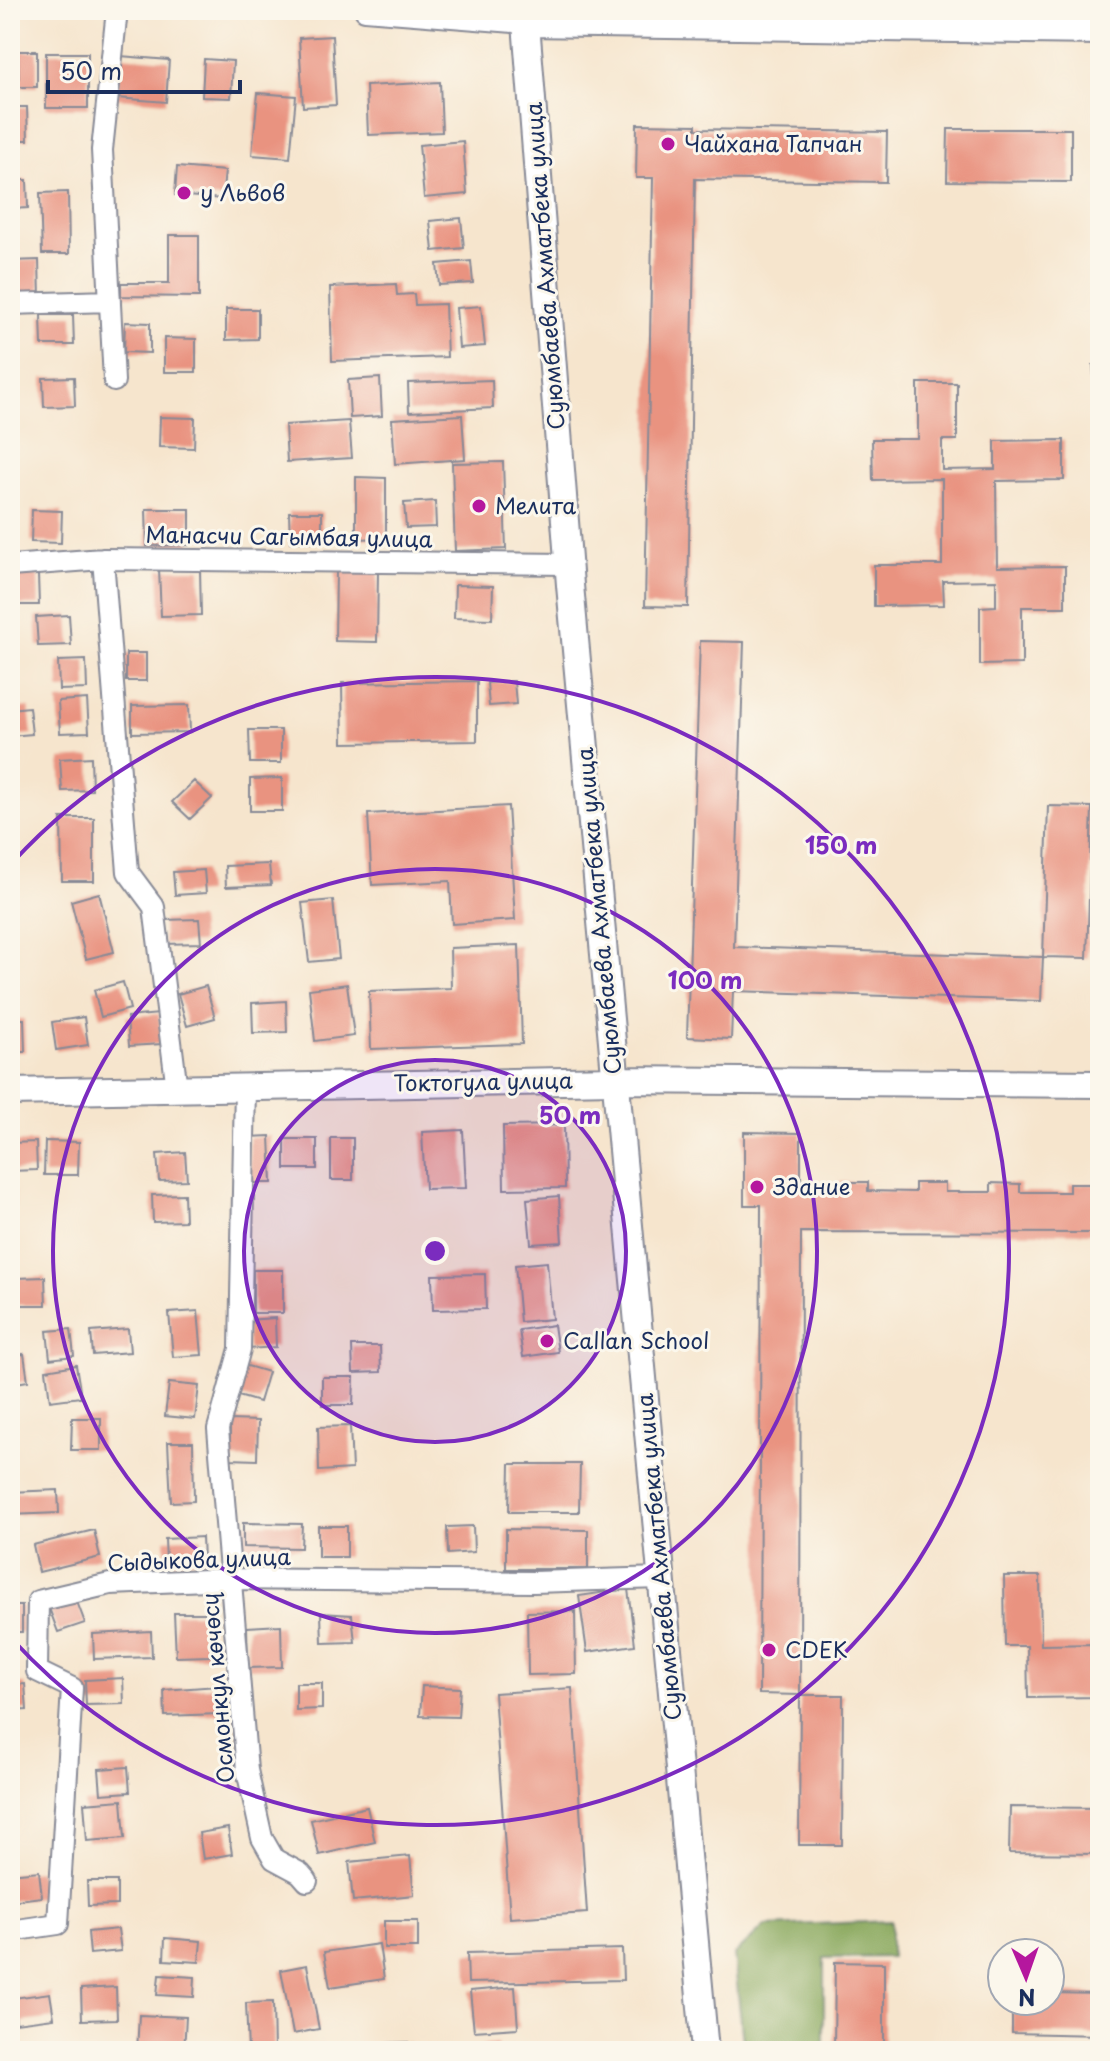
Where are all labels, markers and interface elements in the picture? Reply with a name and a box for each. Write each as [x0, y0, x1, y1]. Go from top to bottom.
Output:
scale bar [48, 44, 240, 94]
text: 50 m [60, 52, 122, 88]
street label: Суюмбаева Ахматбека улица [516, 101, 571, 431]
place label: Чайхана Тапчан [684, 126, 862, 159]
marker: Чайхана Тапчан [659, 135, 677, 153]
place label: у Львов [200, 175, 285, 208]
marker: у Львов [175, 184, 193, 202]
place label: Мелита [495, 488, 576, 521]
marker: Мелита [470, 497, 488, 515]
street label: Манасчи Сагымбая улица [145, 516, 433, 555]
street label: Суюмбаева Ахматбека улица [567, 746, 628, 1076]
text: 150 m [805, 826, 877, 862]
text: 100 m [668, 961, 742, 997]
street label: Токтогула улица [393, 1062, 573, 1099]
text: 50 m [539, 1096, 601, 1132]
place label: Здание [773, 1169, 850, 1202]
marker: Здание [748, 1178, 766, 1196]
centre of rings [421, 1237, 449, 1265]
place label: Callan School [563, 1323, 709, 1356]
marker: Callan School [538, 1332, 556, 1350]
street label: Суюмбаева Ахматбека улица [627, 1392, 688, 1722]
street label: Сыдыкова улица [107, 1539, 291, 1578]
street label: Осмонкул көчөсү [192, 1591, 241, 1784]
place label: CDEK [785, 1632, 848, 1665]
marker: CDEK [760, 1641, 778, 1659]
north arrow [986, 1937, 1066, 2017]
text: N [1017, 1982, 1036, 2015]

